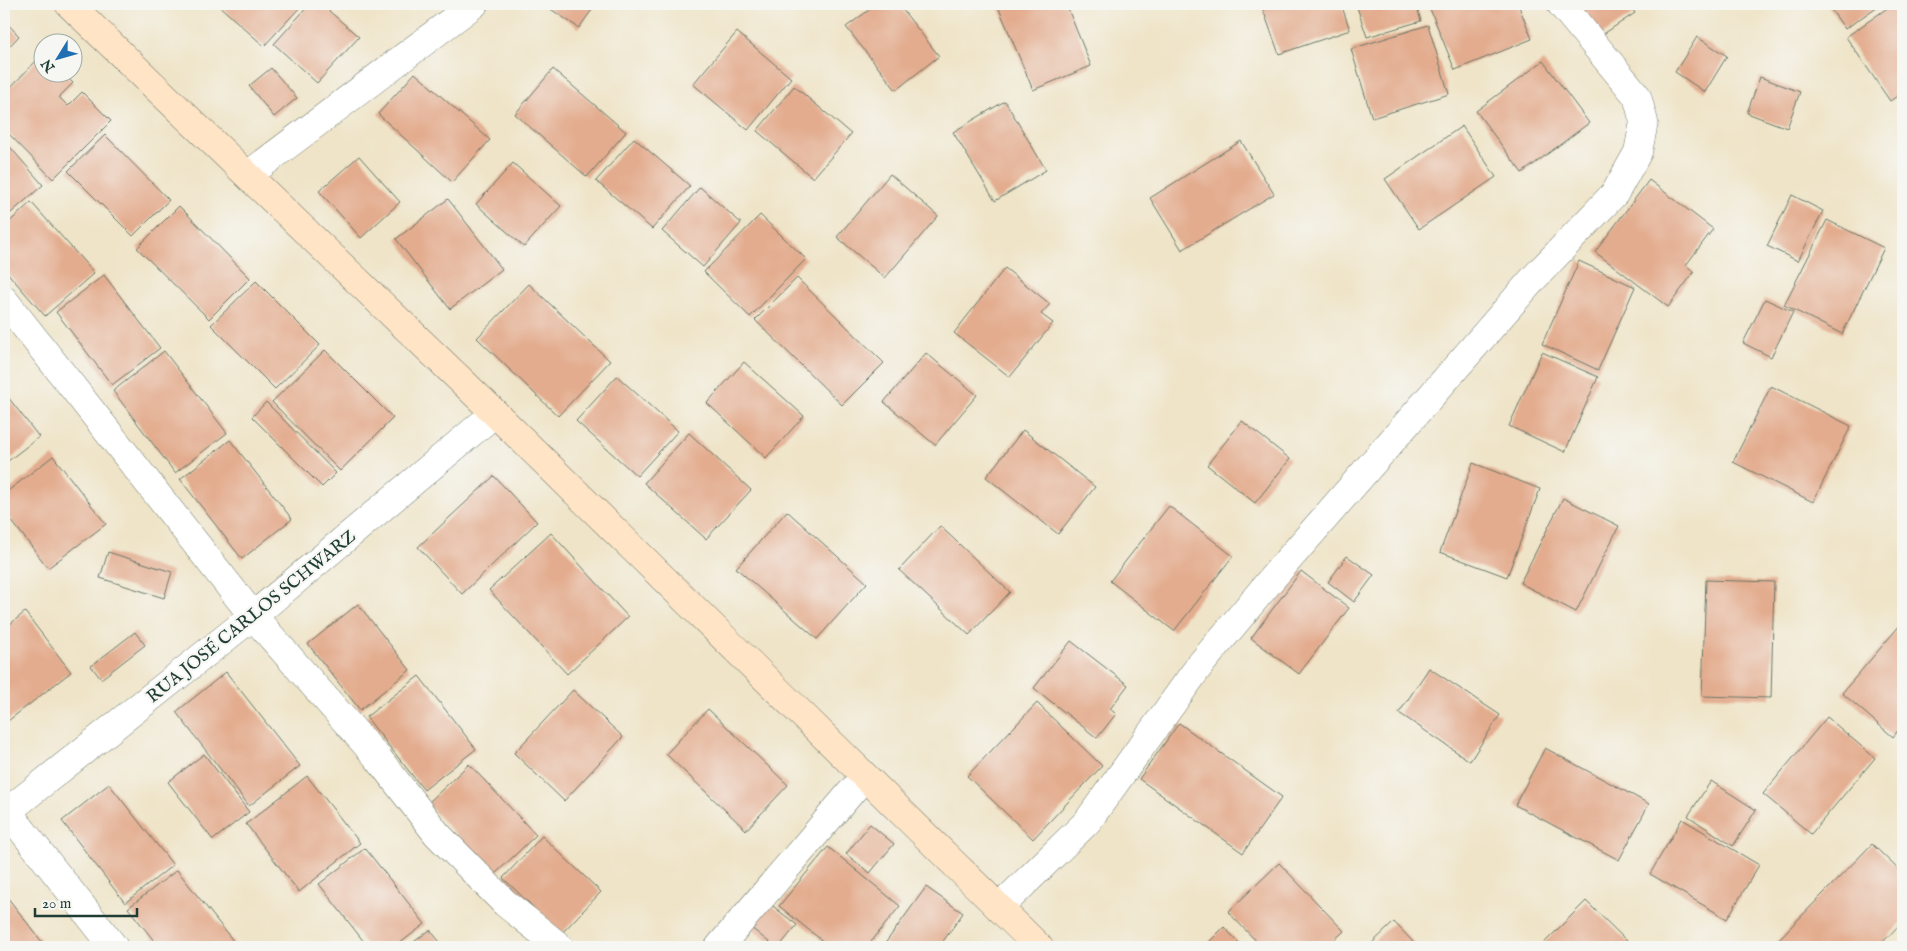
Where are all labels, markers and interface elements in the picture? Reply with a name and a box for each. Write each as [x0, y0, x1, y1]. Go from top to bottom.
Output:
north arrow [32, 32, 82, 82]
text: N [38, 55, 60, 76]
street label: RUA JOSÉ CARLOS SCHWARZ [141, 524, 362, 709]
scale bar [35, 886, 138, 918]
text: 20 m [42, 894, 72, 913]

